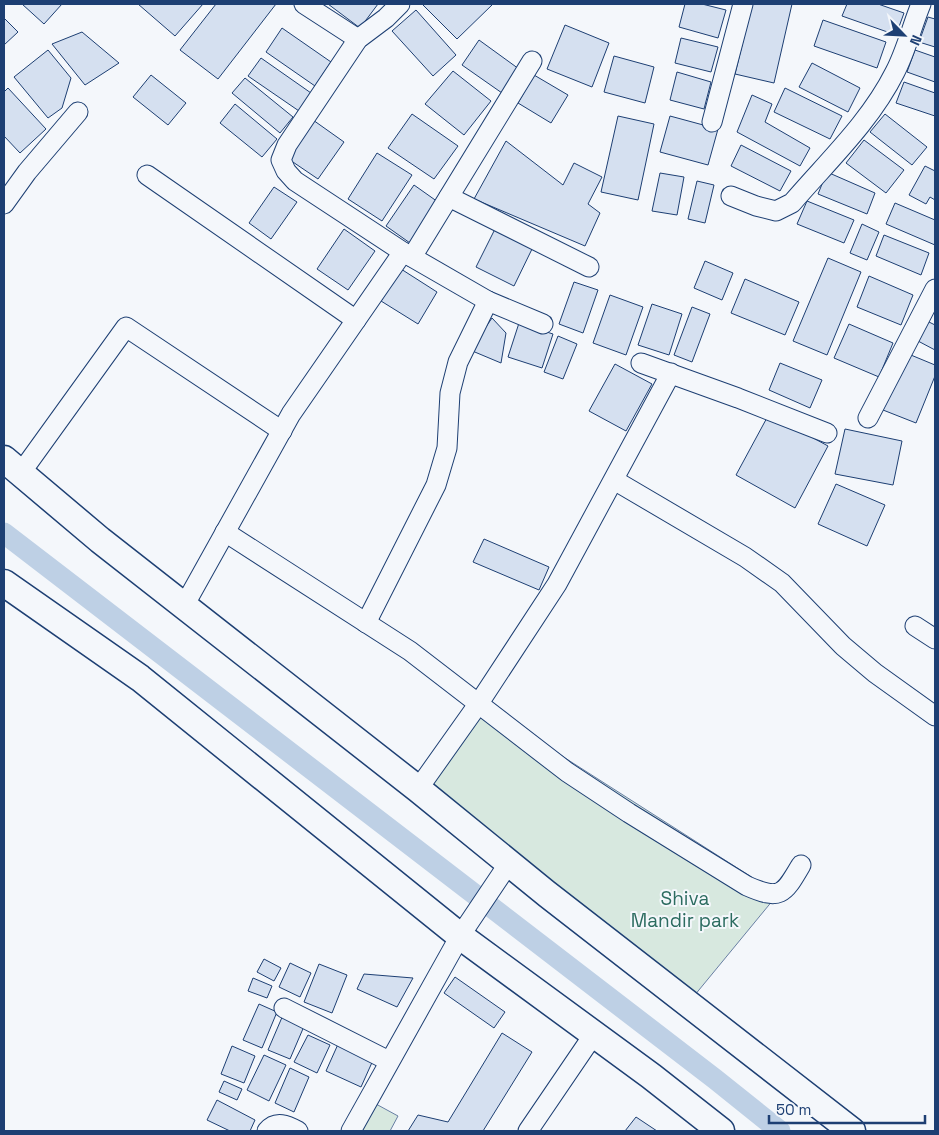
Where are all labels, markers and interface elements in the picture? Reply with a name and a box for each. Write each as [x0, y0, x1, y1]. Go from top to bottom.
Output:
north arrow [879, 10, 929, 60]
text: N [906, 32, 926, 48]
park label: Shiva Mandir park [631, 886, 739, 933]
scale bar [769, 1092, 925, 1124]
text: 50 m [776, 1100, 811, 1119]

